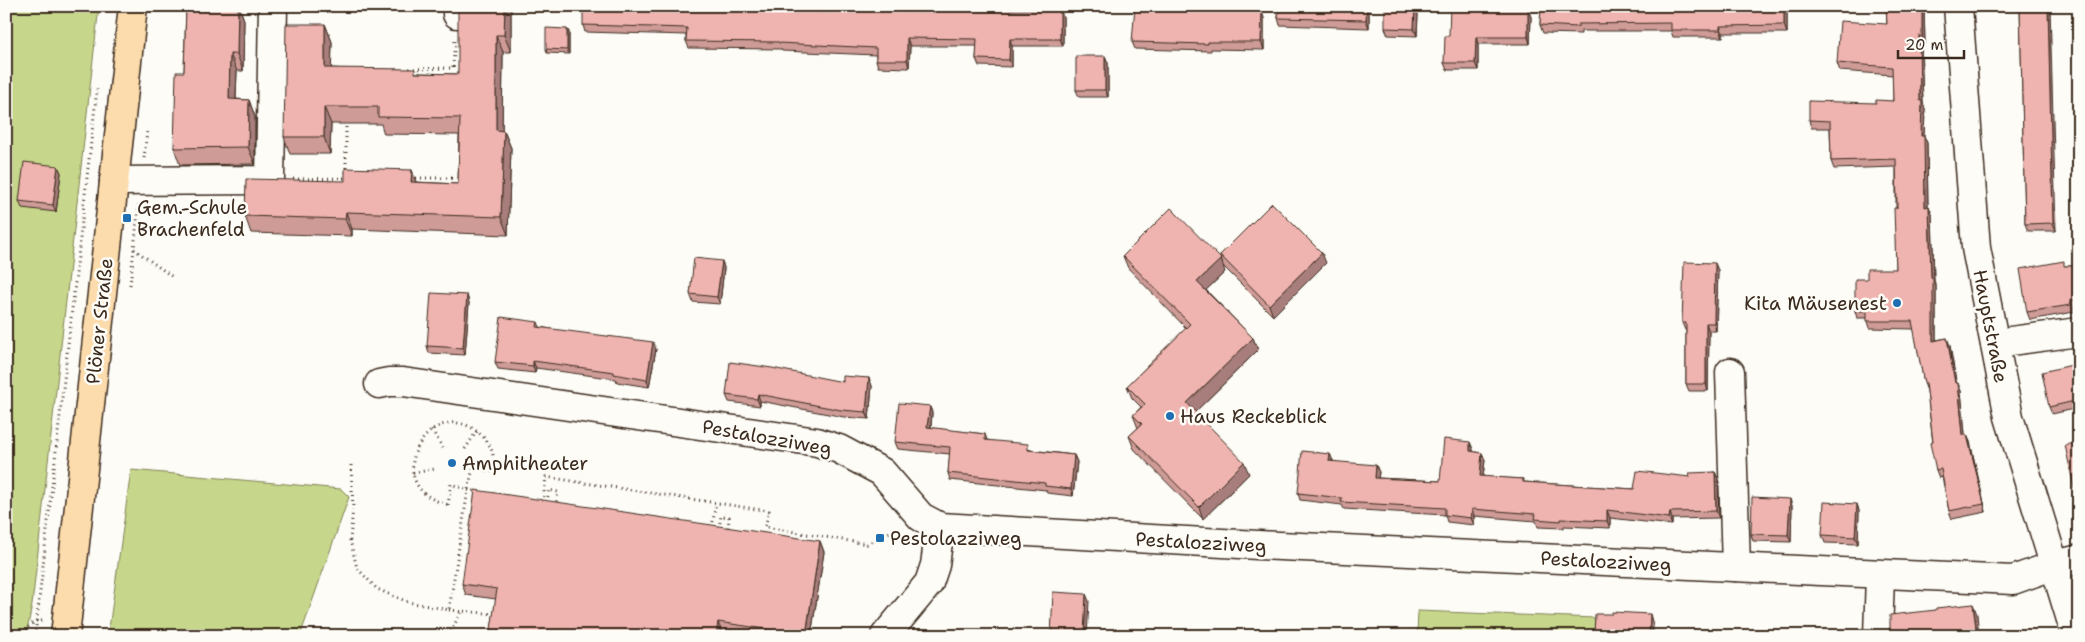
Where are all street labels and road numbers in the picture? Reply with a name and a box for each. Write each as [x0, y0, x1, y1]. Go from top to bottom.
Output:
street label: Plöner Straße [80, 257, 119, 385]
street label: Hauptstraße [1967, 267, 2014, 385]
street label: Pestalozziweg [700, 414, 834, 461]
street label: Pestalozziweg [1135, 527, 1267, 558]
street label: Pestalozziweg [1540, 546, 1672, 577]

